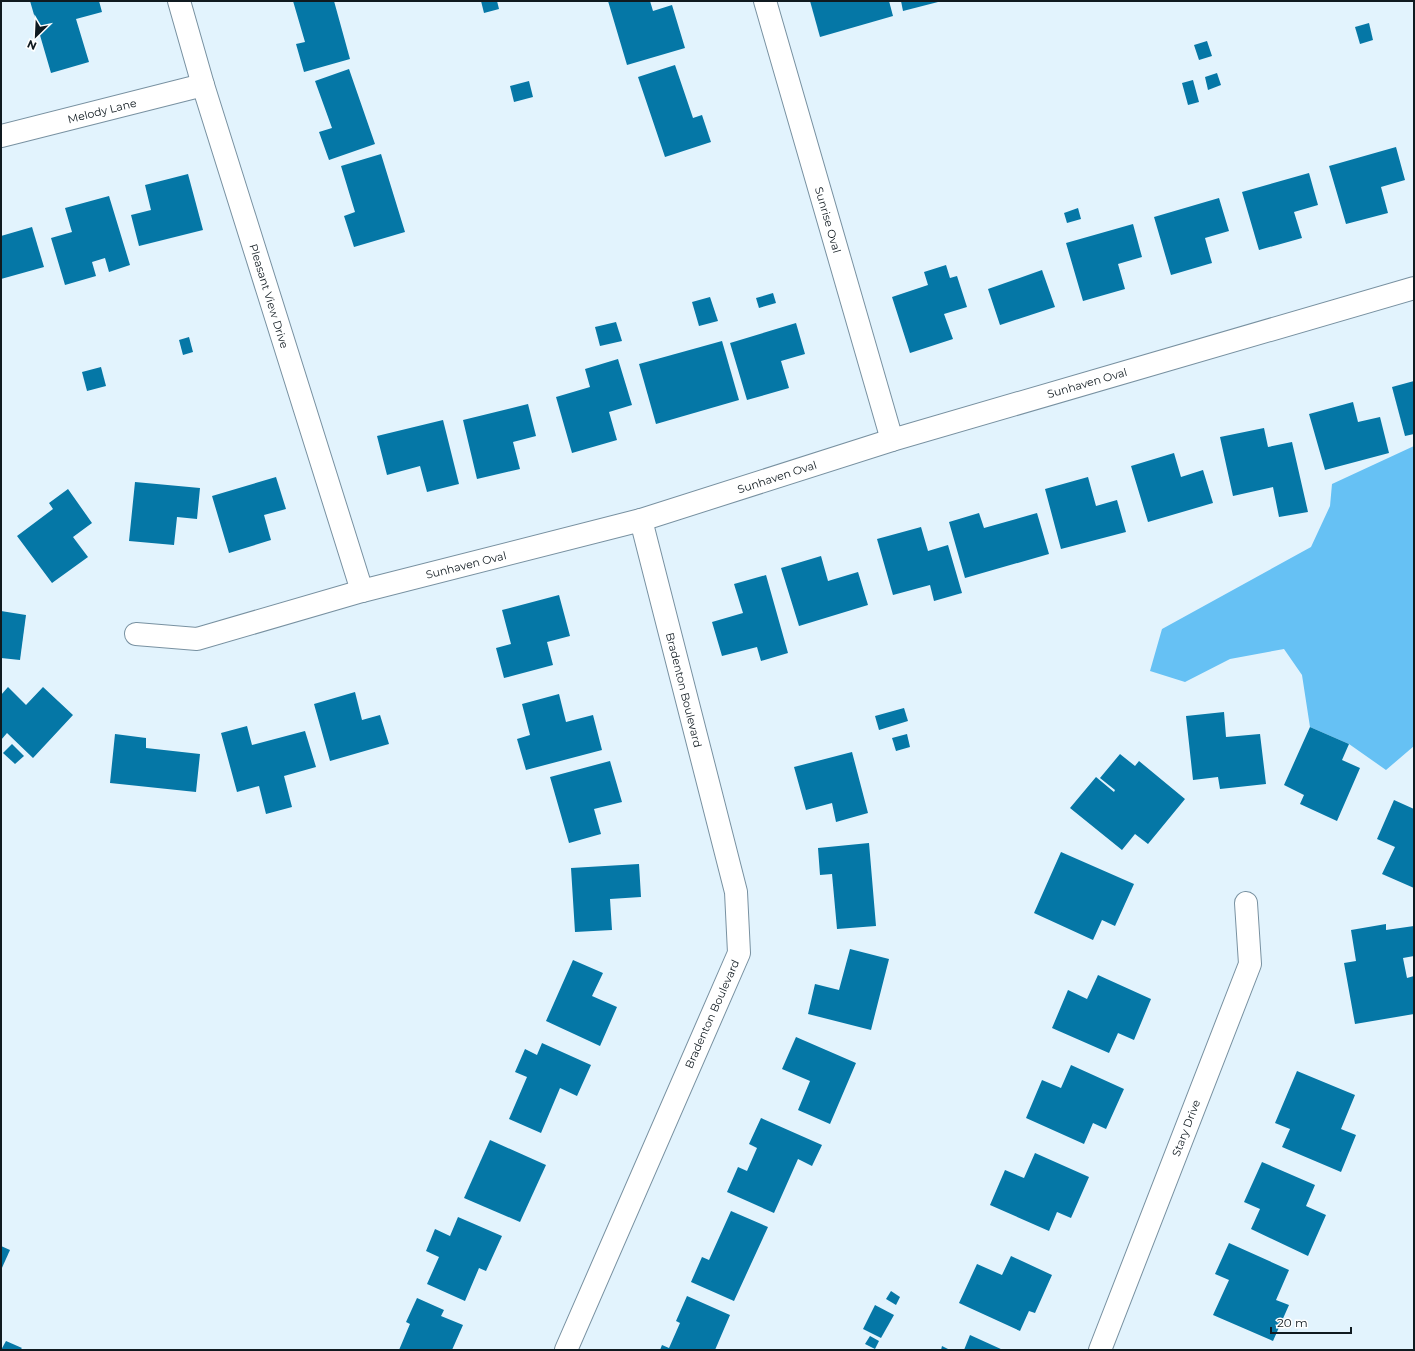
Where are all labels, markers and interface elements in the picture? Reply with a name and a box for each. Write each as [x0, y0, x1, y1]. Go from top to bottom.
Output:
north arrow [16, 16, 56, 56]
text: N [25, 37, 39, 53]
street label: Melody Lane [66, 96, 138, 126]
street label: Sunrise Oval [812, 185, 844, 255]
street label: Pleasant View Drive [246, 242, 292, 350]
street label: Sunhaven Oval [1045, 365, 1129, 401]
street label: Sunhaven Oval [736, 458, 818, 496]
street label: Sunhaven Oval [424, 548, 508, 582]
street label: Bradenton Boulevard [663, 631, 705, 749]
street label: Bradenton Boulevard [682, 957, 742, 1071]
street label: Stary Drive [1169, 1097, 1203, 1158]
scale bar [1271, 1309, 1351, 1335]
text: 20 m [1277, 1315, 1308, 1330]

